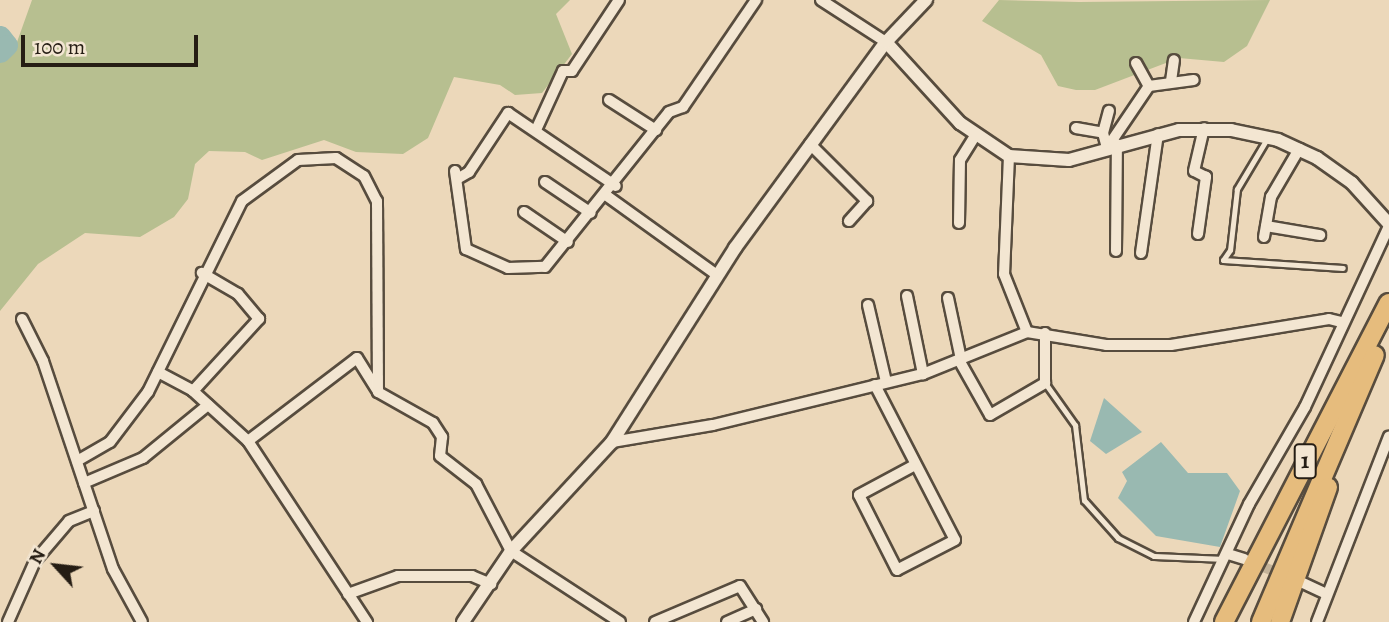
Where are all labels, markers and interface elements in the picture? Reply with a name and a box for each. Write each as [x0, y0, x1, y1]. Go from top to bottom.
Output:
scale bar [24, 21, 201, 65]
text: 100 m [34, 33, 85, 61]
road number: 1 [1293, 440, 1317, 482]
north arrow [21, 531, 91, 601]
text: N [23, 544, 52, 569]

